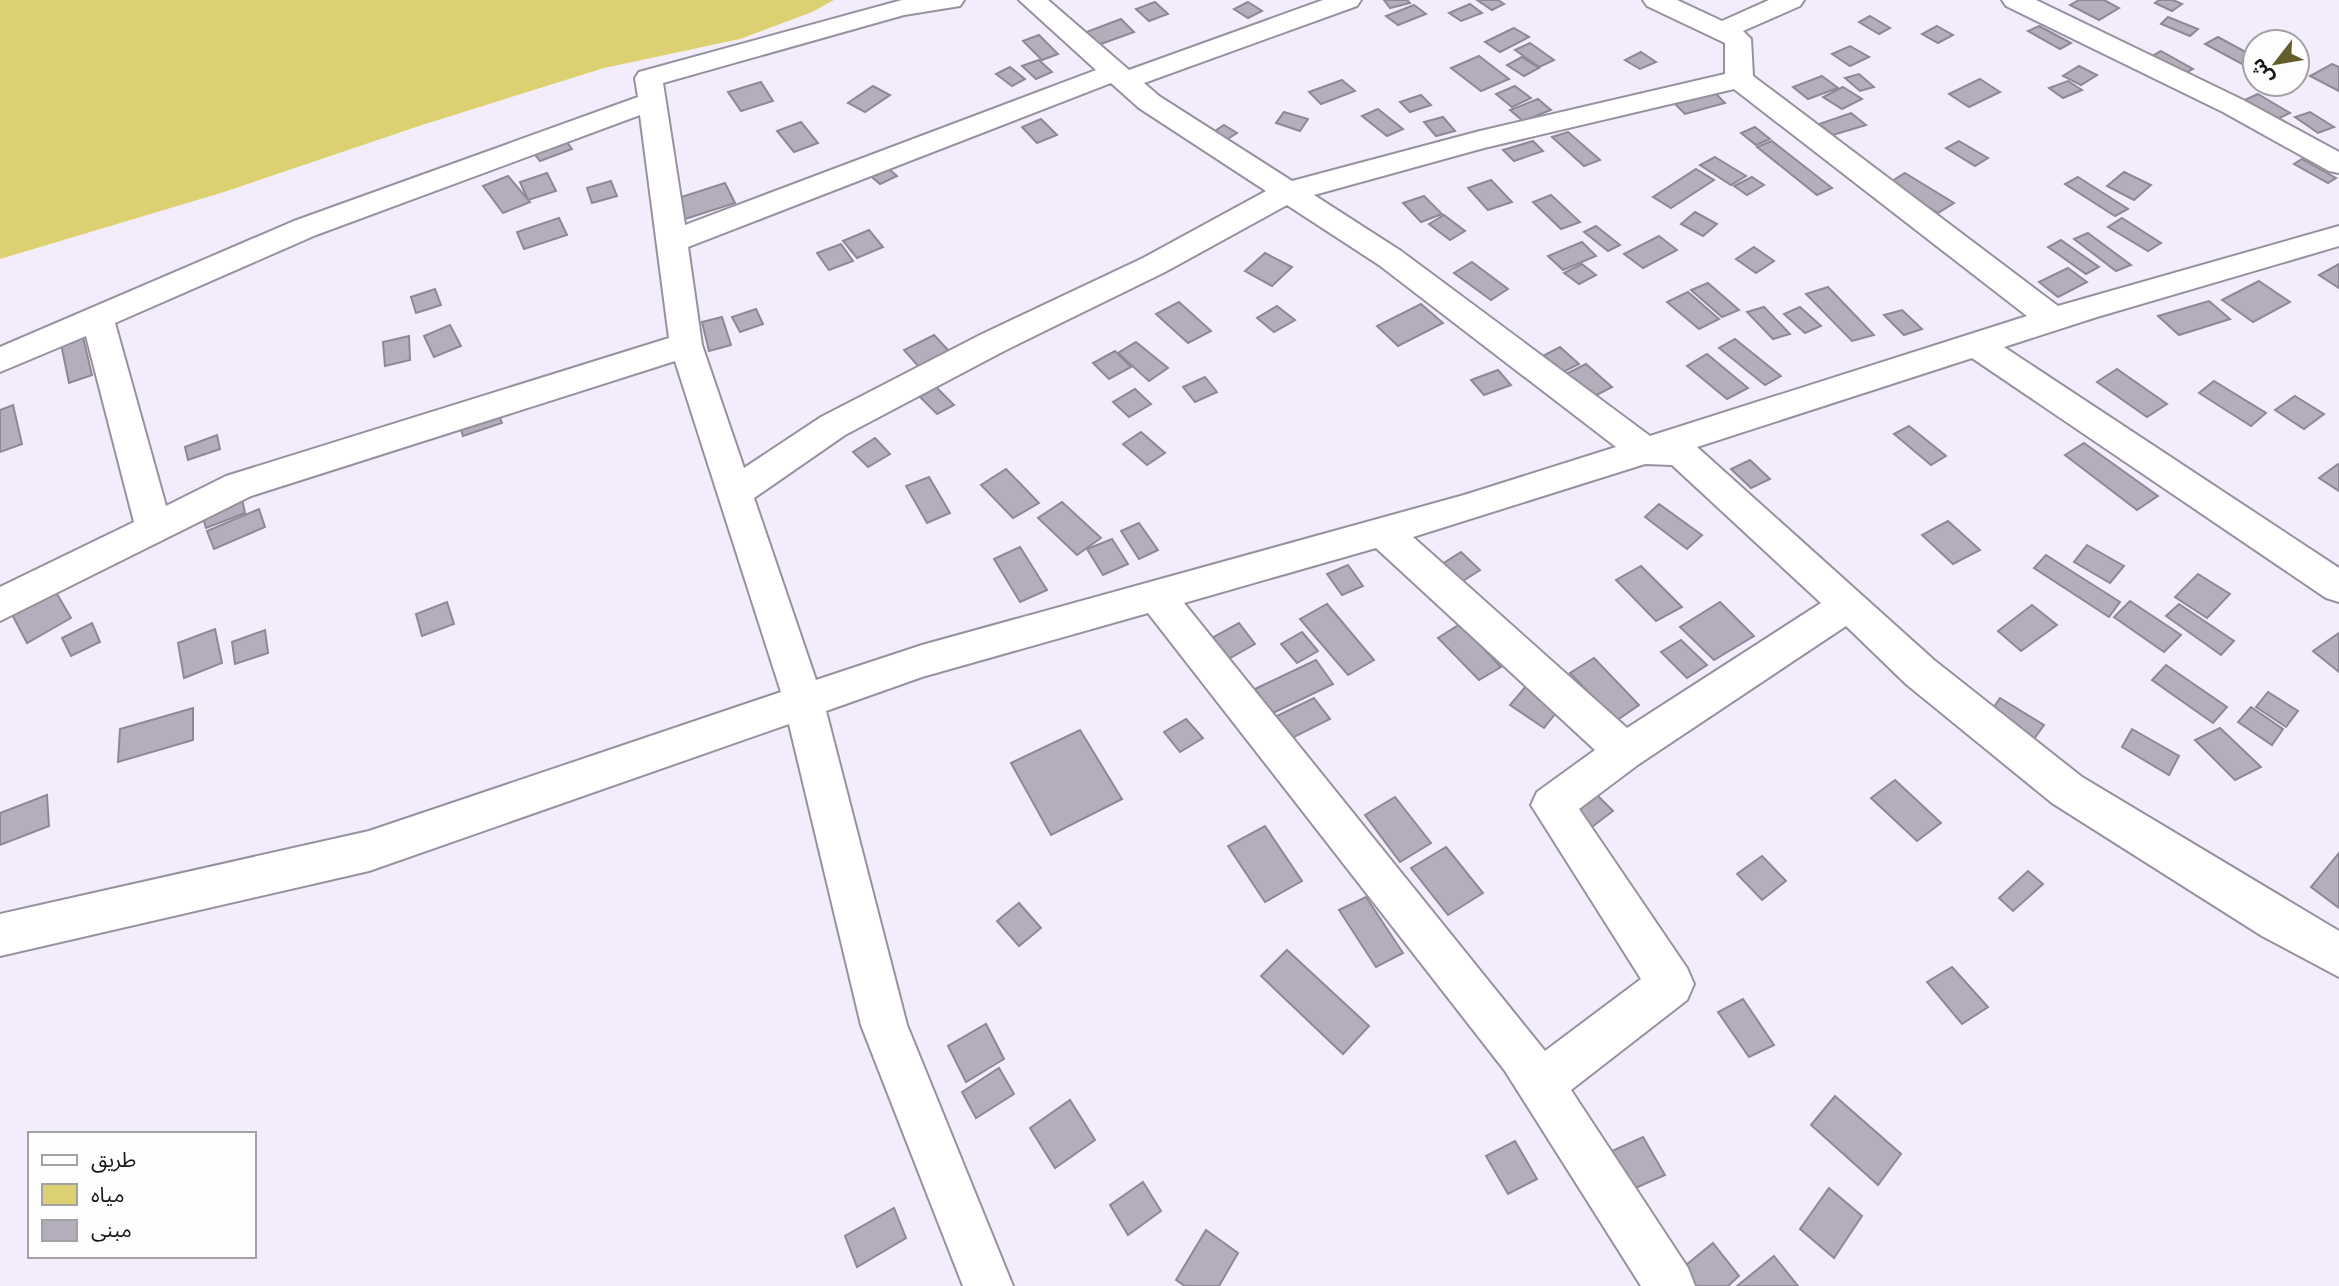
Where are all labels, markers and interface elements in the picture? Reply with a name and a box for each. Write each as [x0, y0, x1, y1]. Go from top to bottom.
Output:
north arrow [2241, 28, 2311, 98]
text: ش [2245, 54, 2278, 89]
legend [28, 1132, 256, 1258]
text: طريق [91, 1147, 136, 1173]
text: مياه [91, 1182, 124, 1207]
text: مبنى [91, 1217, 132, 1242]

